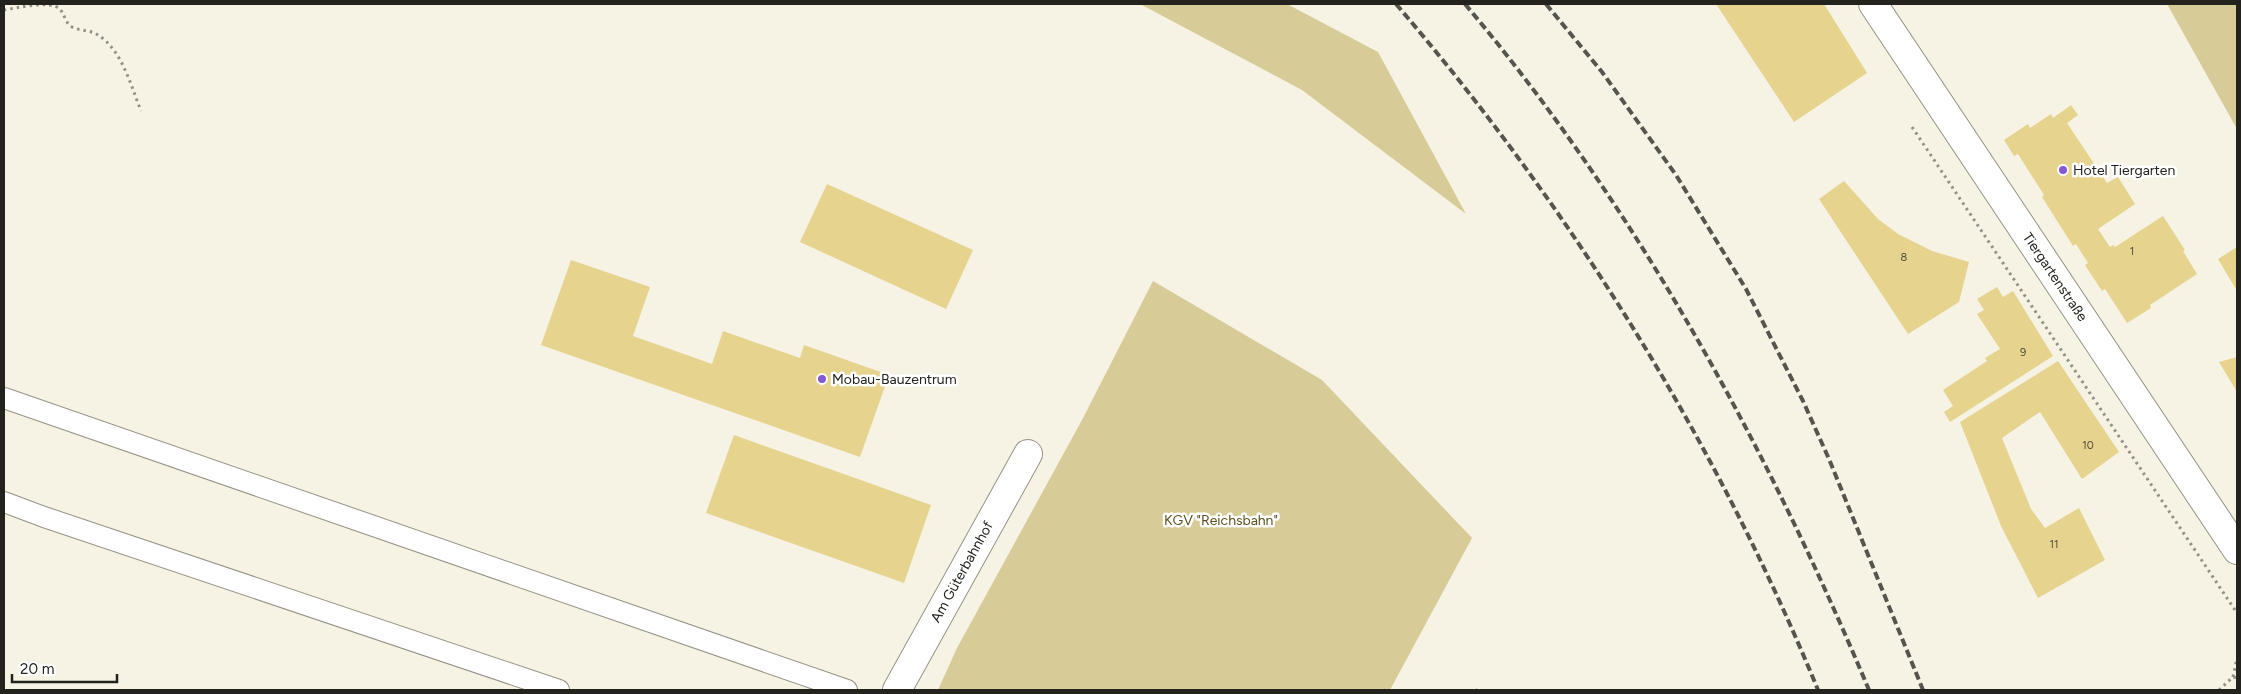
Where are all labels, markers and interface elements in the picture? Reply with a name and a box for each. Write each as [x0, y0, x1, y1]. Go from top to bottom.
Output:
place label: Hotel Tiergarten [2073, 162, 2175, 179]
marker: Hotel Tiergarten [2057, 164, 2069, 176]
street label: Tiergartenstraße [2019, 229, 2091, 325]
house number: 1 [2130, 245, 2134, 258]
house number: 8 [1901, 251, 1908, 264]
house number: 9 [2020, 346, 2026, 359]
place label: Mobau-Bauzentrum [832, 371, 957, 388]
marker: Mobau-Bauzentrum [816, 373, 828, 385]
house number: 10 [2082, 439, 2094, 452]
park label: KGV "Reichsbahn" [1164, 512, 1278, 529]
street label: Am Güterbahnhof [927, 518, 997, 626]
house number: 11 [2049, 538, 2059, 551]
scale bar [12, 652, 118, 684]
text: 20 m [20, 660, 54, 678]

